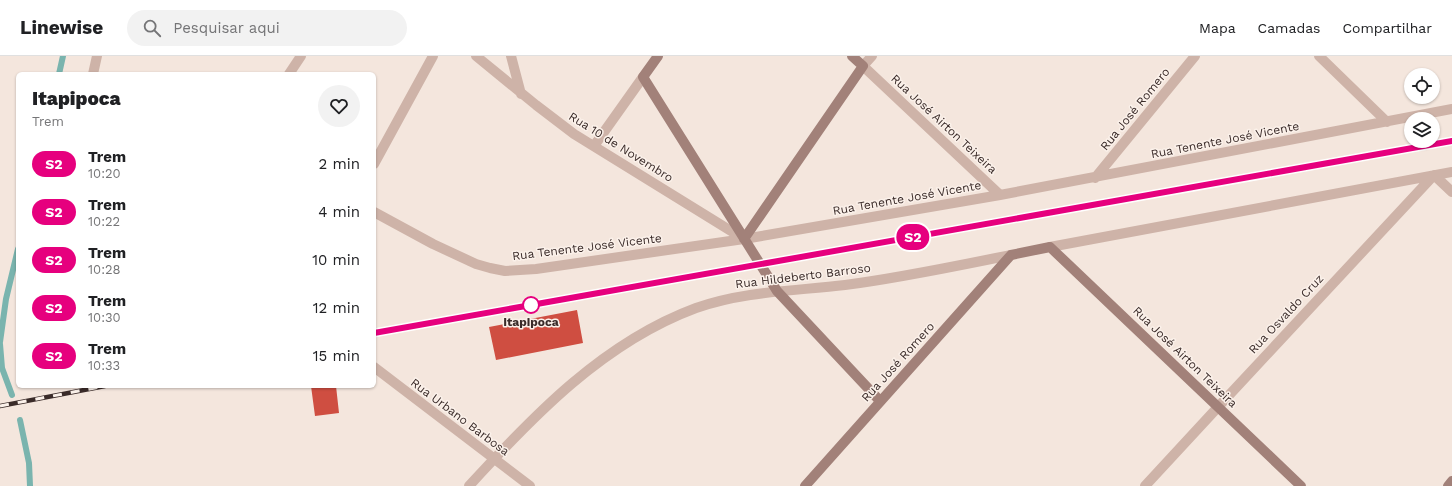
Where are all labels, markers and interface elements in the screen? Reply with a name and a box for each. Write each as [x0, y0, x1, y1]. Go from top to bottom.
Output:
search box [127, 10, 407, 46]
text: Linewise [20, 16, 103, 39]
icon: search [141, 17, 163, 39]
text: Pesquisar aqui [173, 19, 280, 37]
text: Mapa [1199, 20, 1236, 36]
text: Camadas [1258, 20, 1320, 36]
text: Compartilhar [1342, 20, 1432, 36]
street label: Rua José Romero [1097, 65, 1173, 153]
map controls [1404, 68, 1440, 148]
button: locate [1404, 68, 1440, 104]
street label: Rua José Airton Teixeira [888, 71, 1000, 177]
button: heart [318, 85, 360, 127]
text: Itapipoca [32, 87, 121, 110]
street label: Rua 10 de Novembro [566, 109, 676, 185]
button: layers [1404, 112, 1440, 148]
text: Trem [32, 114, 64, 129]
street label: Rua Tenente José Vicente [1150, 119, 1300, 161]
text: Trem [88, 148, 126, 166]
text: 2 min [319, 155, 360, 173]
text: S2 [45, 156, 63, 172]
text: 10:20 [88, 166, 121, 181]
street label: Rua Tenente José Vicente [832, 178, 982, 218]
text: Trem [88, 196, 126, 214]
text: 4 min [318, 203, 360, 221]
text: S2 [45, 204, 63, 220]
text: 10:22 [88, 214, 120, 229]
line badge: S2 [895, 224, 931, 250]
text: S2 [904, 229, 922, 245]
street label: Rua Tenente José Vicente [511, 231, 663, 263]
text: Trem [88, 244, 126, 262]
text: 10 min [312, 251, 360, 269]
text: S2 [45, 252, 63, 268]
street label: Rua Hildeberto Barroso [735, 261, 871, 291]
text: 10:28 [88, 262, 121, 277]
street label: Rua Osvaldo Cruz [1246, 271, 1326, 357]
text: Trem [88, 292, 126, 310]
marker: Itapipoca [522, 296, 540, 314]
text: 12 min [313, 299, 360, 317]
text: S2 [45, 300, 63, 316]
street label: Rua José Airton Teixeira [1130, 304, 1240, 411]
text: 10:30 [88, 310, 121, 325]
place label: Itapipoca [503, 315, 559, 329]
street label: Rua José Romero [859, 319, 937, 405]
text: Trem [88, 340, 126, 358]
text: 15 min [313, 347, 360, 365]
text: S2 [45, 348, 63, 364]
text: 10:33 [88, 358, 120, 373]
street label: Rua Urbano Barbosa [408, 375, 512, 459]

